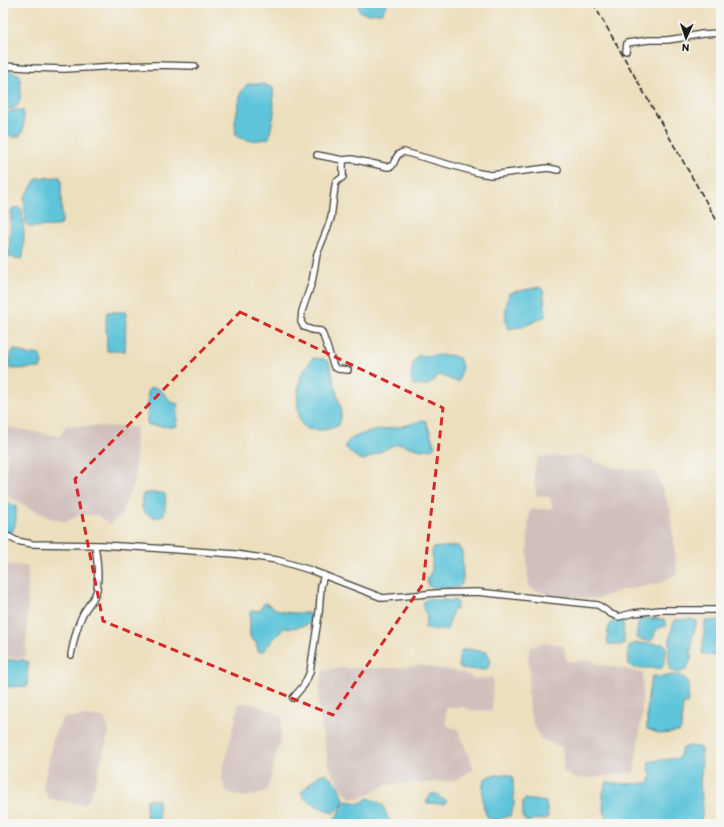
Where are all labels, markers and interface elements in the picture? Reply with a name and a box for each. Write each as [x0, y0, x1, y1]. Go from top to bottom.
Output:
north arrow [666, 18, 706, 58]
text: N [681, 41, 690, 54]

